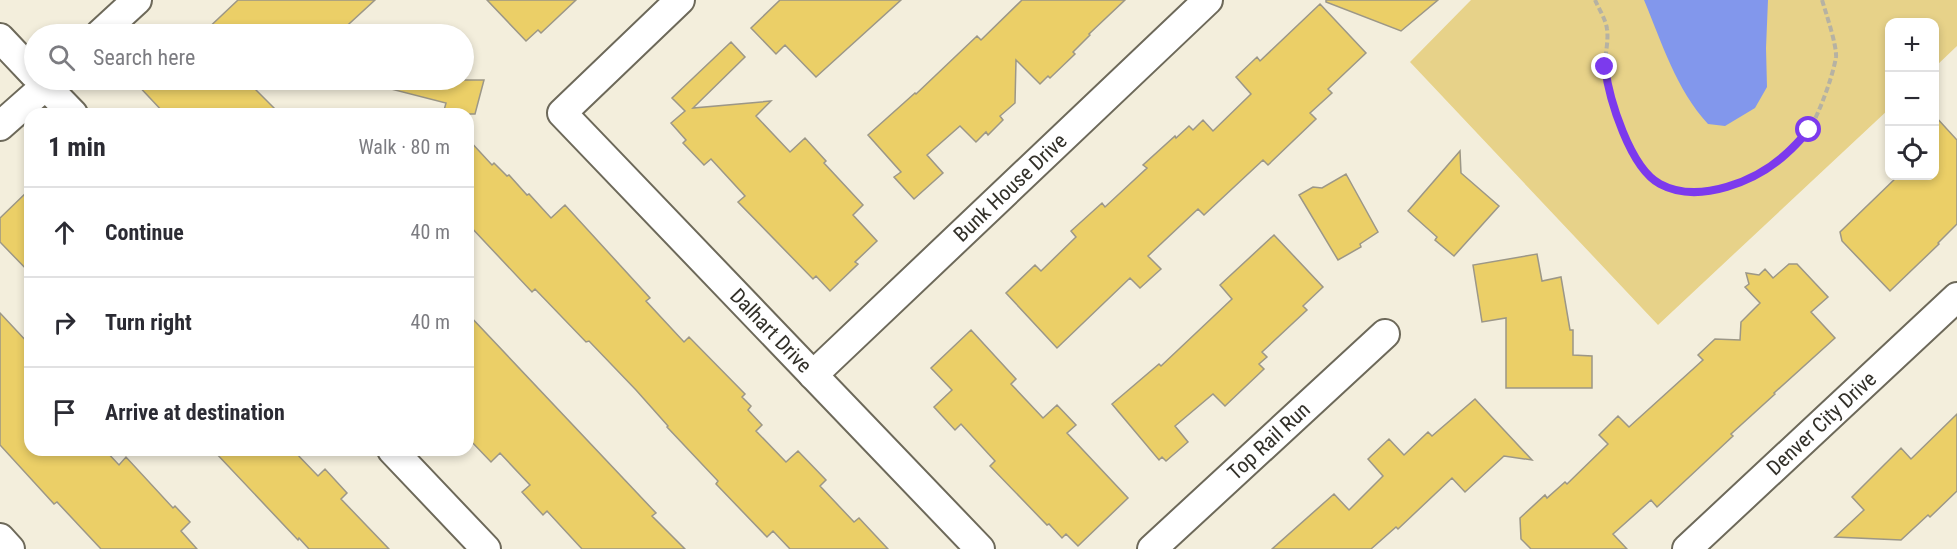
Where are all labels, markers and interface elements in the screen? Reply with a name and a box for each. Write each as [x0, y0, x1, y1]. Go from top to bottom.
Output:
map controls [1885, 18, 1939, 180]
button: + [1885, 18, 1939, 72]
search box [24, 24, 474, 90]
icon: search [45, 41, 78, 74]
text: Search here [93, 45, 195, 70]
route end [1591, 53, 1617, 79]
button: − [1885, 72, 1939, 126]
route start [1795, 116, 1821, 142]
button: locate [1885, 126, 1939, 180]
street label: Bunk House Drive [949, 129, 1072, 247]
text: 1 min [48, 132, 106, 162]
text: Walk · 80 m [358, 135, 450, 159]
icon: ahead [48, 216, 81, 249]
text: Continue [105, 220, 184, 245]
text: 40 m [411, 220, 450, 244]
street label: Dalhart Drive [725, 284, 817, 378]
icon: right [48, 306, 81, 339]
text: Turn right [105, 310, 192, 335]
text: 40 m [411, 310, 450, 334]
street label: Denver City Drive [1762, 367, 1881, 480]
icon: arrive [48, 396, 81, 429]
street label: Top Rail Run [1223, 397, 1315, 485]
text: Arrive at destination [105, 400, 285, 425]

